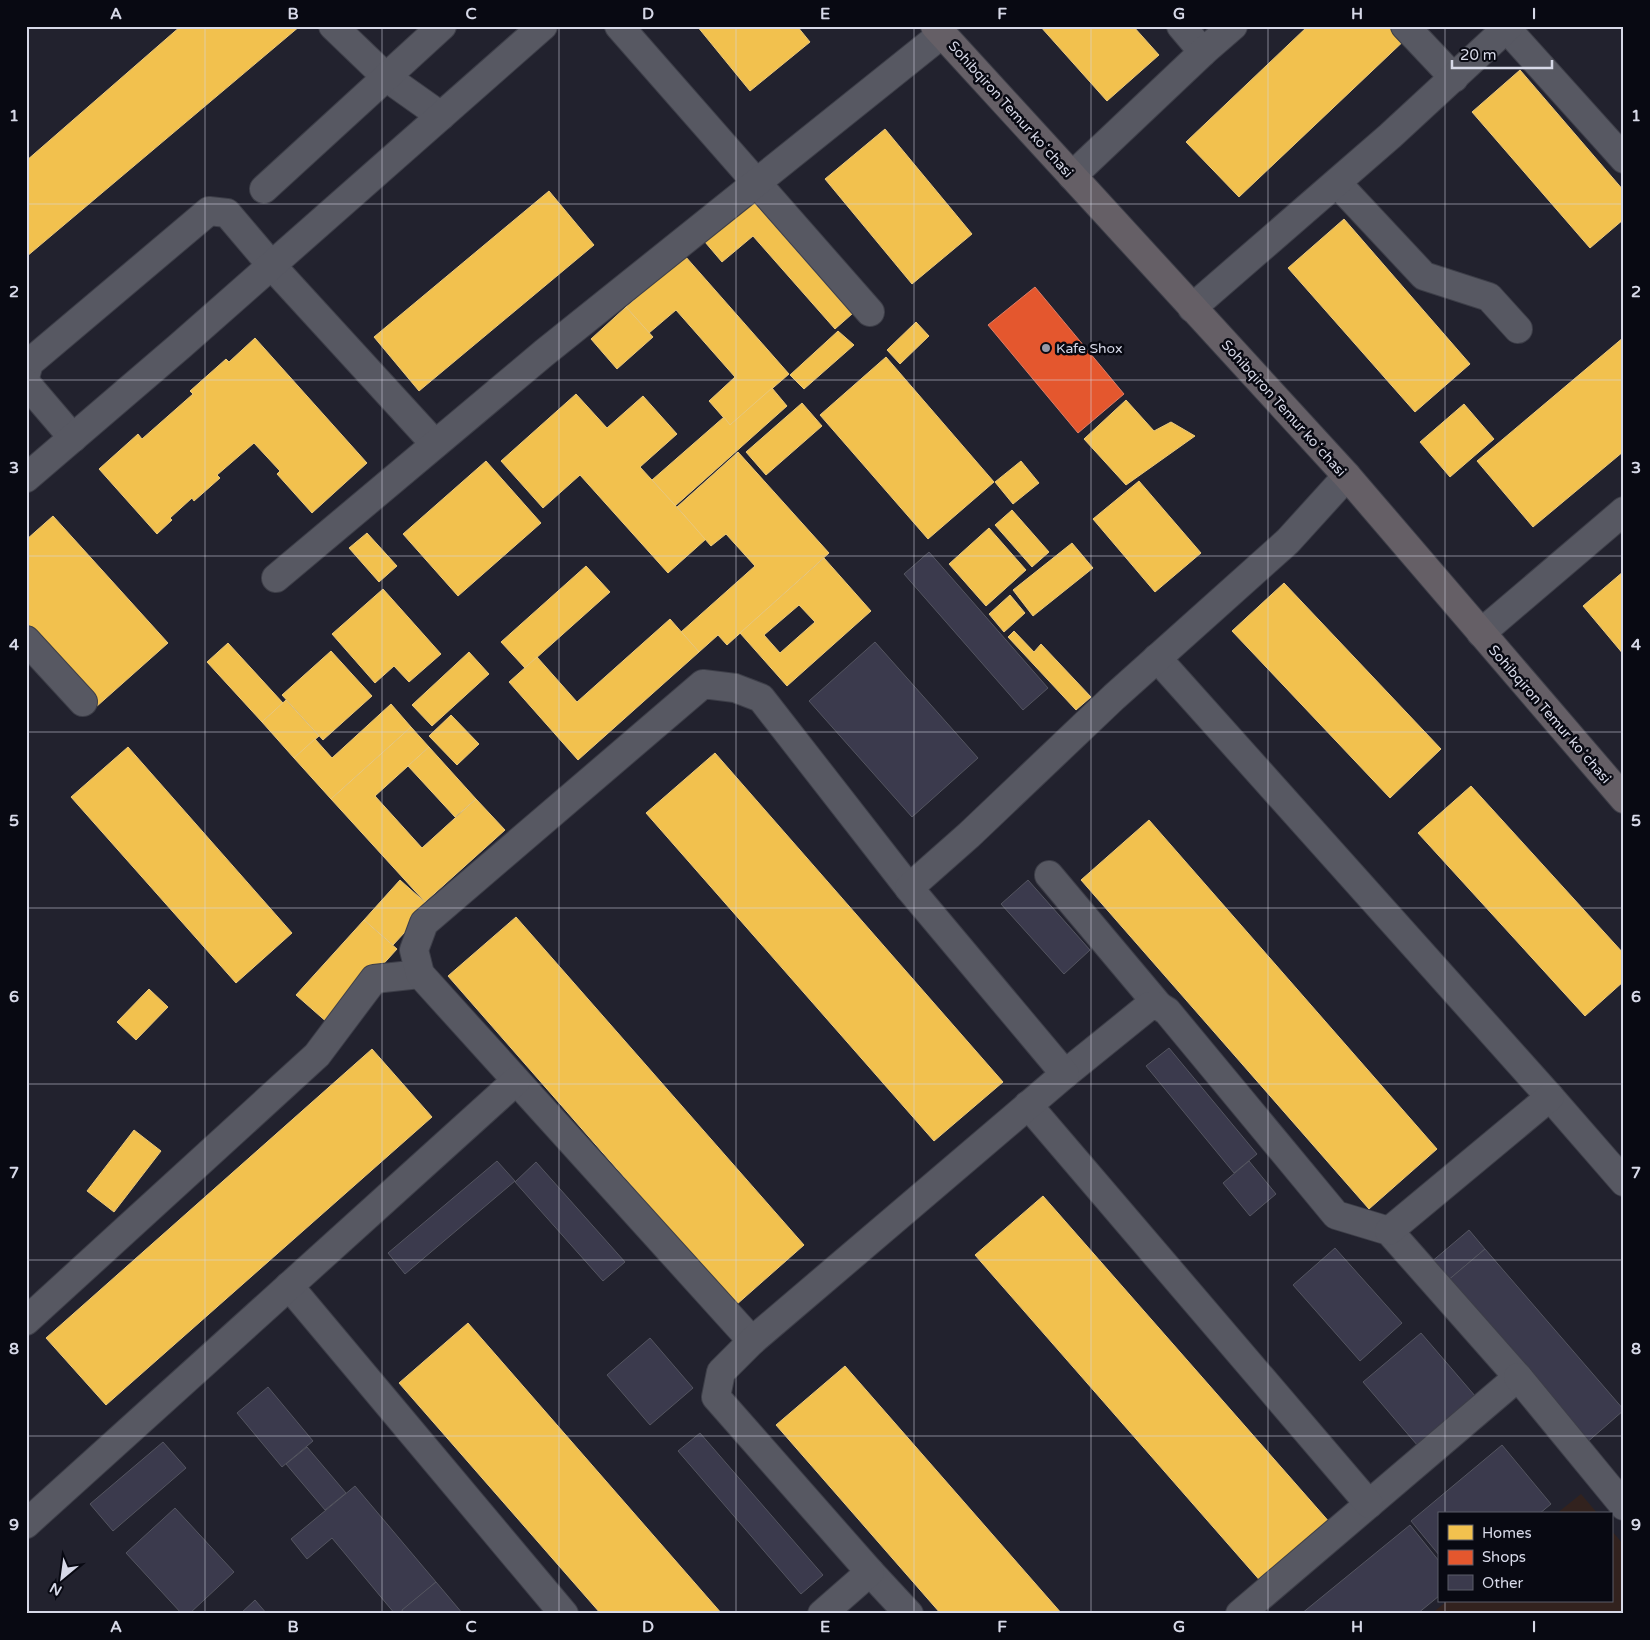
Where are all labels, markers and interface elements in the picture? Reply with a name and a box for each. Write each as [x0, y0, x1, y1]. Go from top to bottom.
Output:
text: A [110, 4, 122, 24]
text: B [287, 4, 299, 24]
text: C [465, 4, 477, 24]
text: D [642, 4, 654, 24]
text: E [820, 4, 830, 24]
text: F [997, 4, 1007, 24]
text: G [1173, 4, 1185, 24]
text: H [1351, 4, 1363, 24]
text: I [1532, 4, 1536, 24]
street label: Sohibqiron Temur koʻchasi [945, 38, 1076, 181]
scale bar [1452, 38, 1552, 70]
text: 20 m [1460, 46, 1497, 64]
text: 1 [9, 106, 19, 126]
text: 1 [1631, 106, 1641, 126]
text: 2 [9, 282, 19, 302]
text: 2 [1631, 282, 1641, 302]
street label: Sohibqiron Temur koʻchasi [1218, 337, 1349, 480]
place label: Kafe Shox [1056, 340, 1123, 357]
marker: Kafe Shox [1040, 342, 1052, 354]
text: 3 [9, 458, 19, 478]
text: 3 [1631, 458, 1641, 478]
text: 4 [9, 635, 19, 655]
text: 4 [1631, 635, 1641, 655]
street label: Sohibqiron Temur koʻchasi [1485, 642, 1614, 787]
text: 5 [9, 811, 19, 831]
text: 5 [1631, 811, 1641, 831]
text: 6 [9, 987, 19, 1007]
text: 6 [1631, 987, 1641, 1007]
text: 7 [9, 1163, 19, 1183]
text: 7 [1631, 1163, 1641, 1183]
text: 8 [9, 1339, 19, 1359]
text: 8 [1631, 1339, 1641, 1359]
legend [1438, 1512, 1612, 1602]
text: 9 [9, 1515, 19, 1535]
text: 9 [1631, 1515, 1641, 1535]
text: Homes [1482, 1524, 1532, 1542]
text: Shops [1482, 1548, 1526, 1566]
north arrow [38, 1552, 88, 1602]
text: Other [1482, 1574, 1524, 1592]
text: N [47, 1579, 65, 1599]
text: A [110, 1617, 122, 1637]
text: B [287, 1617, 299, 1637]
text: C [465, 1617, 477, 1637]
text: D [642, 1617, 654, 1637]
text: E [820, 1617, 830, 1637]
text: F [997, 1617, 1007, 1637]
text: G [1173, 1617, 1185, 1637]
text: H [1351, 1617, 1363, 1637]
text: I [1532, 1617, 1536, 1637]

